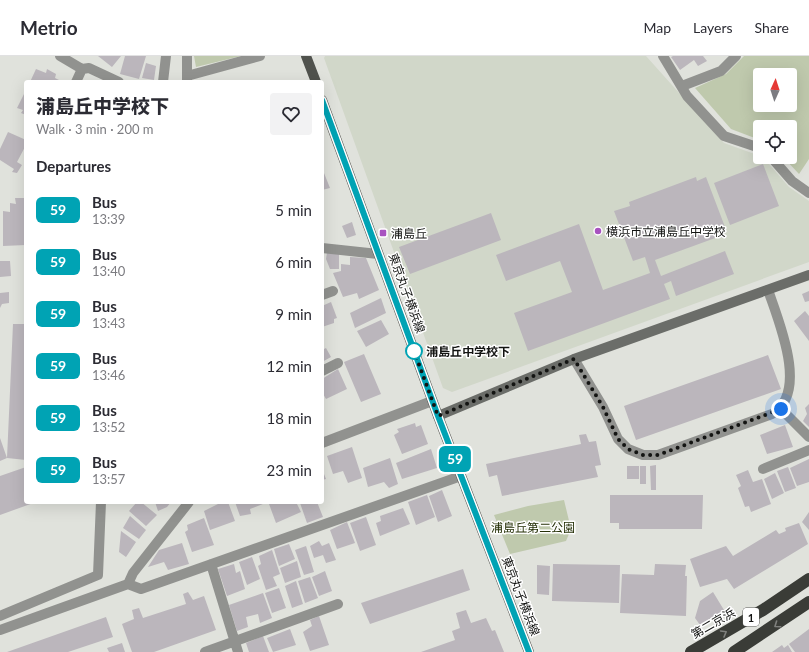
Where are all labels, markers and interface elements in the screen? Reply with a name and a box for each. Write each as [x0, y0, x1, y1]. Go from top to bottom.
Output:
text: Metrio [20, 16, 78, 39]
text: Map [643, 19, 671, 36]
text: Layers [693, 19, 733, 36]
text: Share [755, 19, 789, 36]
north arrow [753, 68, 797, 112]
map controls [753, 68, 797, 164]
button: heart [270, 93, 312, 135]
text: 浦島丘中学校下 [36, 94, 169, 117]
button: locate [753, 120, 797, 164]
text: Walk · 3 min · 200 m [36, 121, 154, 137]
text: Departures [36, 157, 111, 175]
text: Bus [92, 193, 117, 211]
text: 59 [50, 201, 66, 218]
text: 5 min [275, 201, 312, 219]
text: 13:39 [92, 211, 125, 227]
place label: 横浜市立浦島丘中学校 [606, 224, 726, 239]
place label: 浦島丘 [391, 226, 427, 241]
marker: 横浜市立浦島丘中学校 [593, 226, 603, 236]
marker: 浦島丘 [378, 228, 388, 238]
text: Bus [92, 245, 117, 263]
street label: 東京丸子横浜線 [386, 251, 428, 335]
text: 59 [50, 253, 66, 270]
text: 6 min [275, 253, 312, 271]
text: 13:40 [92, 263, 125, 279]
text: Bus [92, 297, 117, 315]
text: 59 [50, 305, 66, 322]
text: 9 min [275, 305, 312, 323]
text: 13:43 [92, 315, 125, 331]
marker: 浦島丘中学校下 [405, 342, 423, 360]
place label: 浦島丘中学校下 [426, 344, 510, 359]
text: Bus [92, 349, 117, 367]
text: 59 [50, 357, 66, 374]
text: 12 min [266, 357, 312, 375]
text: 13:46 [92, 367, 125, 383]
your location [771, 399, 791, 419]
text: Bus [92, 401, 117, 419]
text: 59 [50, 409, 66, 426]
text: 18 min [266, 409, 312, 427]
text: 13:52 [92, 419, 125, 435]
line badge: 59 [437, 446, 473, 472]
text: 59 [447, 450, 463, 467]
text: Bus [92, 453, 117, 471]
text: 59 [50, 461, 66, 478]
text: 23 min [266, 461, 312, 479]
text: 13:57 [92, 471, 125, 487]
park label: 浦島丘第二公園 [491, 520, 575, 535]
street label: 東京丸子横浜線 [499, 554, 543, 638]
street label: 第二京浜 [688, 605, 738, 641]
road number: 1 [743, 608, 759, 626]
one-way arrow [774, 620, 781, 628]
one-way arrow [720, 630, 728, 637]

